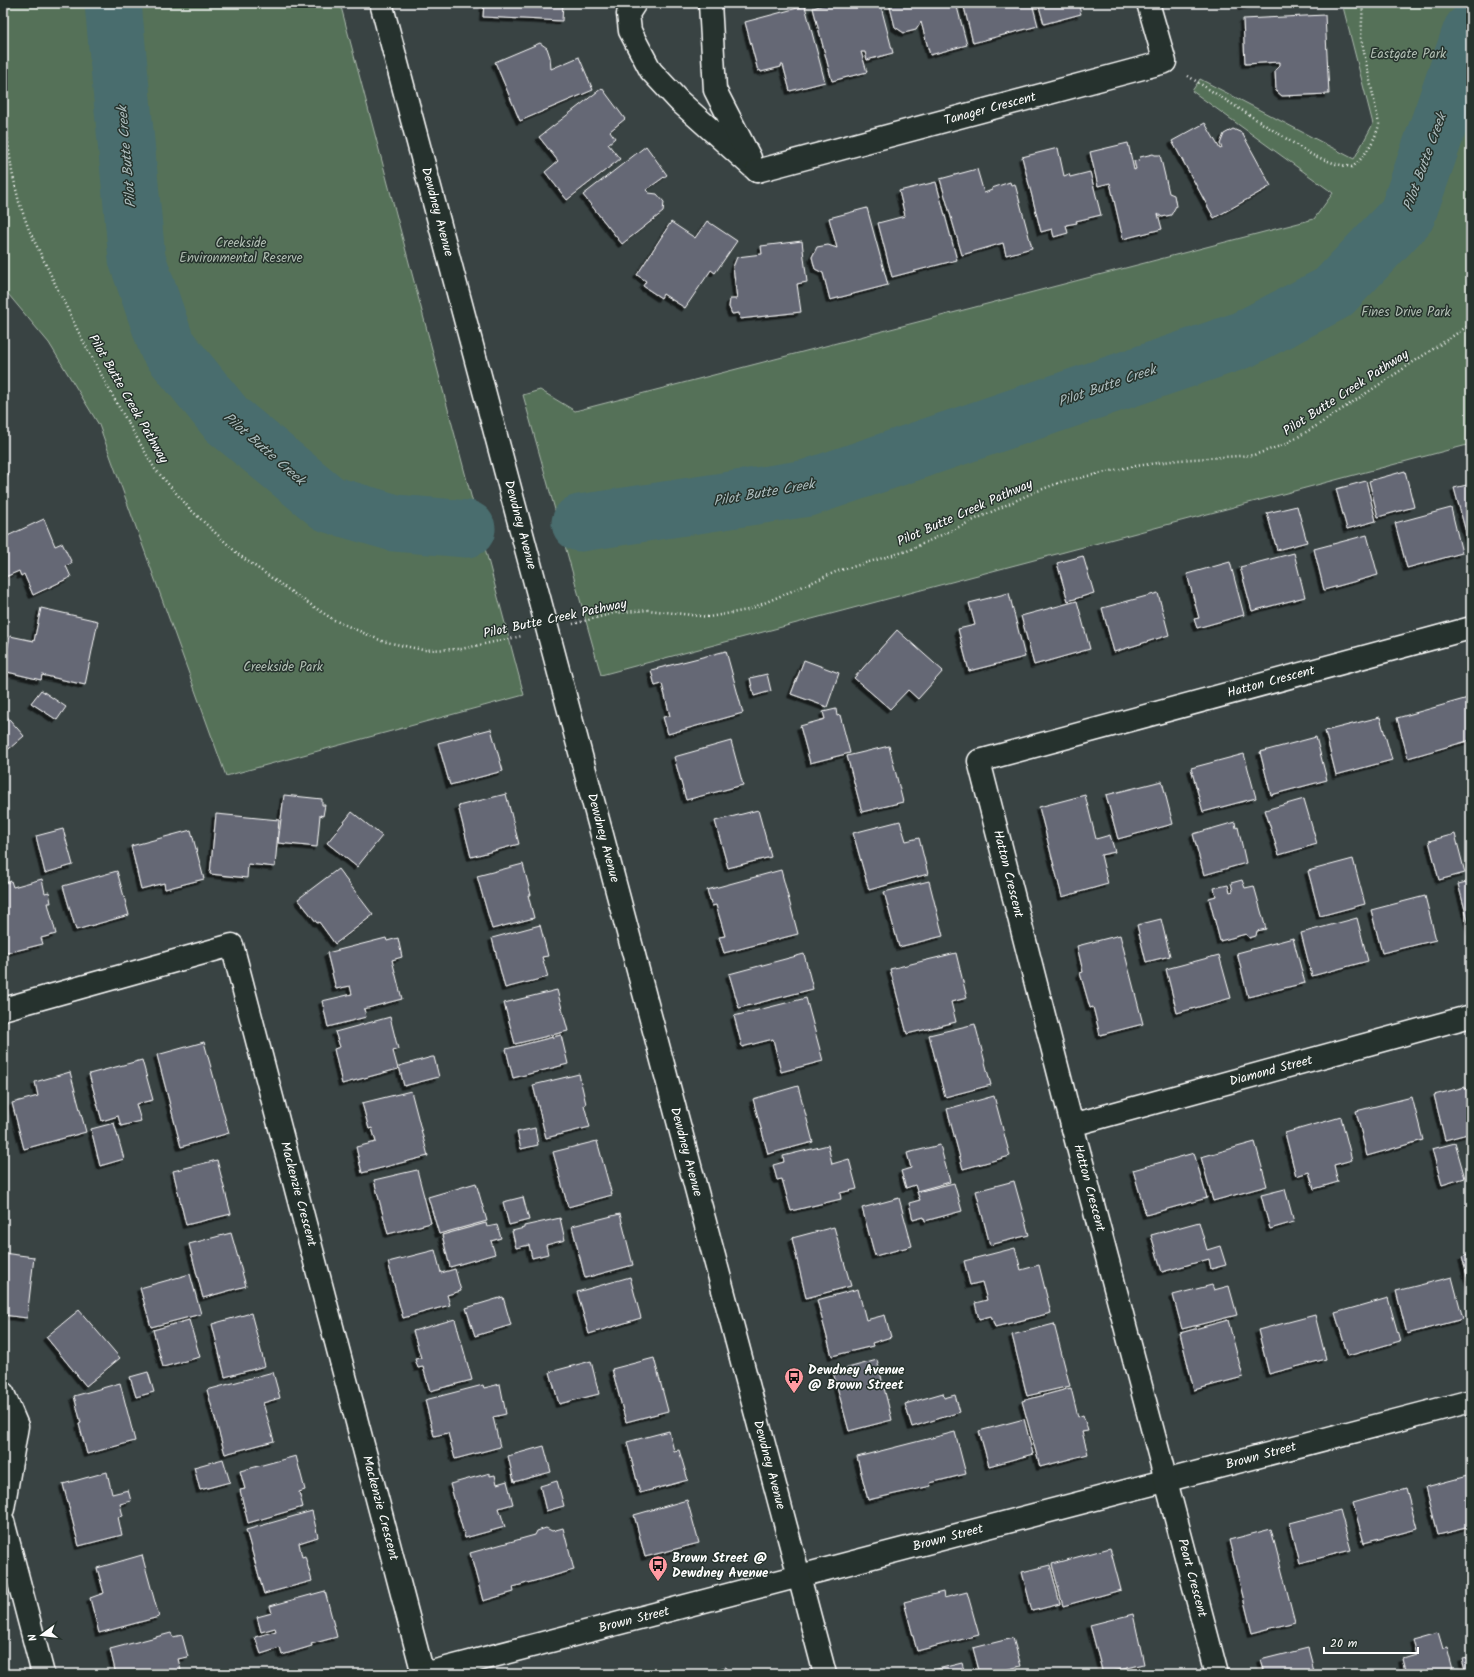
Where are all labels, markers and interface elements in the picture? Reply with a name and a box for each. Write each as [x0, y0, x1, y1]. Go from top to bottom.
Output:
park label: Eastgate Park [1370, 44, 1447, 65]
street label: Tanager Crescent [942, 86, 1039, 131]
water label: Pilot Butte Creek [111, 103, 142, 209]
water label: Pilot Butte Creek [1397, 108, 1454, 214]
street label: Dewdney Avenue [415, 165, 459, 259]
park label: Creekside Environmental Reserve [179, 233, 303, 269]
park label: Fines Drive Park [1361, 302, 1452, 323]
street label: Pilot Butte Creek Pathway [82, 330, 174, 468]
street label: Pilot Butte Creek Pathway [1279, 344, 1414, 442]
water label: Pilot Butte Creek [1055, 358, 1161, 413]
water label: Pilot Butte Creek [218, 407, 312, 492]
water label: Pilot Butte Creek [712, 473, 819, 513]
street label: Pilot Butte Creek Pathway [894, 473, 1037, 552]
street label: Dewdney Avenue [498, 478, 542, 572]
street label: Pilot Butte Creek Pathway [481, 593, 630, 644]
park label: Creekside Park [243, 657, 324, 678]
street label: Hatton Crescent [1225, 660, 1318, 704]
street label: Dewdney Avenue [581, 791, 625, 885]
street label: Hatton Crescent [987, 828, 1029, 921]
street label: Diamond Street [1227, 1050, 1316, 1092]
street label: Dewdney Avenue [664, 1105, 708, 1199]
street label: Mackenzie Crescent [274, 1139, 322, 1250]
street label: Hatton Crescent [1067, 1142, 1111, 1235]
place label: Dewdney Avenue @ Brown Street [808, 1360, 905, 1396]
bus stop icon: Dewdney Avenue @ Brown Street [783, 1366, 805, 1394]
street label: Dewdney Avenue [747, 1418, 791, 1512]
street label: Brown Street [1223, 1436, 1300, 1476]
street label: Mackenzie Crescent [356, 1453, 404, 1564]
street label: Brown Street [910, 1518, 987, 1558]
street label: Peart Crescent [1171, 1536, 1213, 1621]
place label: Brown Street @ Dewdney Avenue [672, 1548, 769, 1584]
bus stop icon: Brown Street @ Dewdney Avenue [647, 1554, 669, 1582]
street label: Brown Street [596, 1601, 673, 1639]
north arrow [22, 1615, 62, 1655]
scale bar [1324, 1629, 1418, 1655]
text: N [24, 1632, 43, 1643]
text: 20 m [1330, 1634, 1358, 1653]

